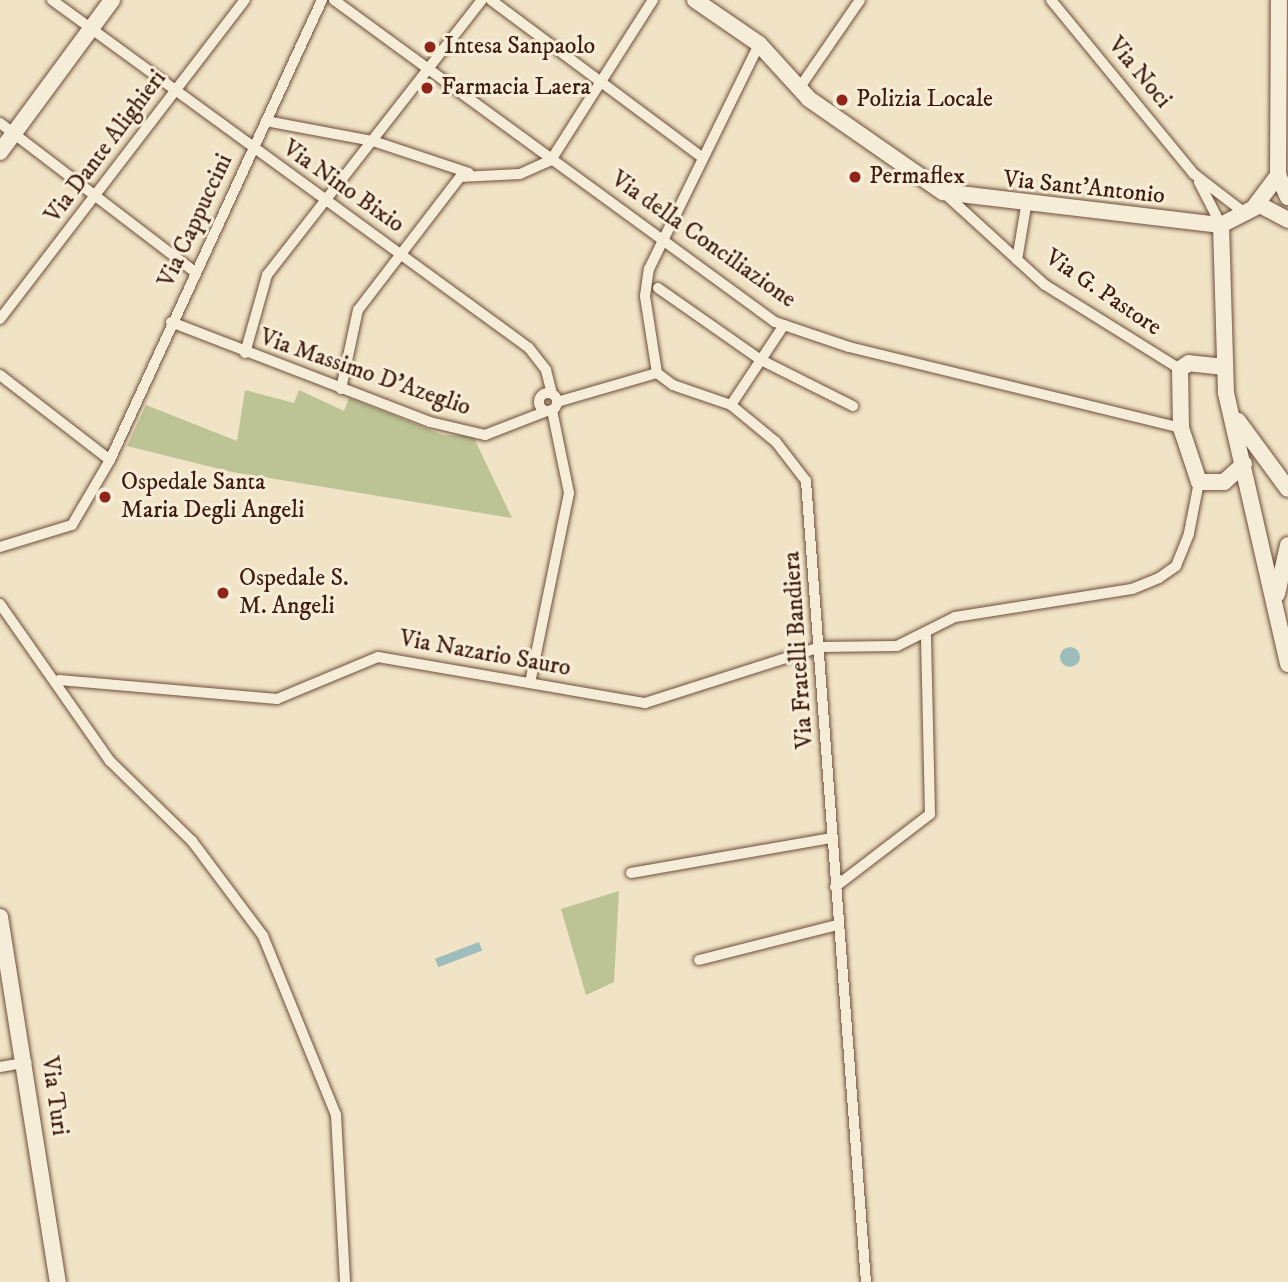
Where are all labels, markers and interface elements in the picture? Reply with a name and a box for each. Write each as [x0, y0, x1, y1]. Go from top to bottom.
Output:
street label: Via Noci [1101, 32, 1177, 114]
place label: Intesa Sanpaolo [444, 33, 595, 61]
marker: Intesa Sanpaolo [422, 39, 438, 55]
street label: Via Dante Alighieri [39, 65, 173, 229]
place label: Farmacia Laera [441, 74, 591, 102]
marker: Farmacia Laera [419, 80, 435, 96]
place label: Polizia Locale [856, 86, 993, 114]
marker: Polizia Locale [834, 92, 850, 108]
street label: Via Nino Bixio [277, 134, 409, 240]
street label: Via Cappuccini [153, 150, 239, 292]
place label: Permaflex [869, 163, 965, 191]
street label: Via della Conciliazione [605, 165, 801, 315]
street label: Via Sant'Antonio [1002, 165, 1166, 211]
marker: Permaflex [847, 169, 863, 185]
street label: Via G. Pastore [1039, 244, 1167, 342]
street label: Via Massimo D'Azeglio [256, 323, 474, 423]
place label: Ospedale Santa Maria Degli Angeli [121, 469, 304, 525]
marker: Ospedale Santa Maria Degli Angeli [95, 487, 115, 507]
street label: Via Fratelli Bandiera [778, 550, 820, 750]
place label: Ospedale S. M. Angeli [239, 565, 349, 621]
marker: Ospedale S. M. Angeli [213, 583, 233, 603]
street label: Via Nazario Sauro [397, 625, 573, 683]
street label: Via Turi [34, 1055, 74, 1137]

